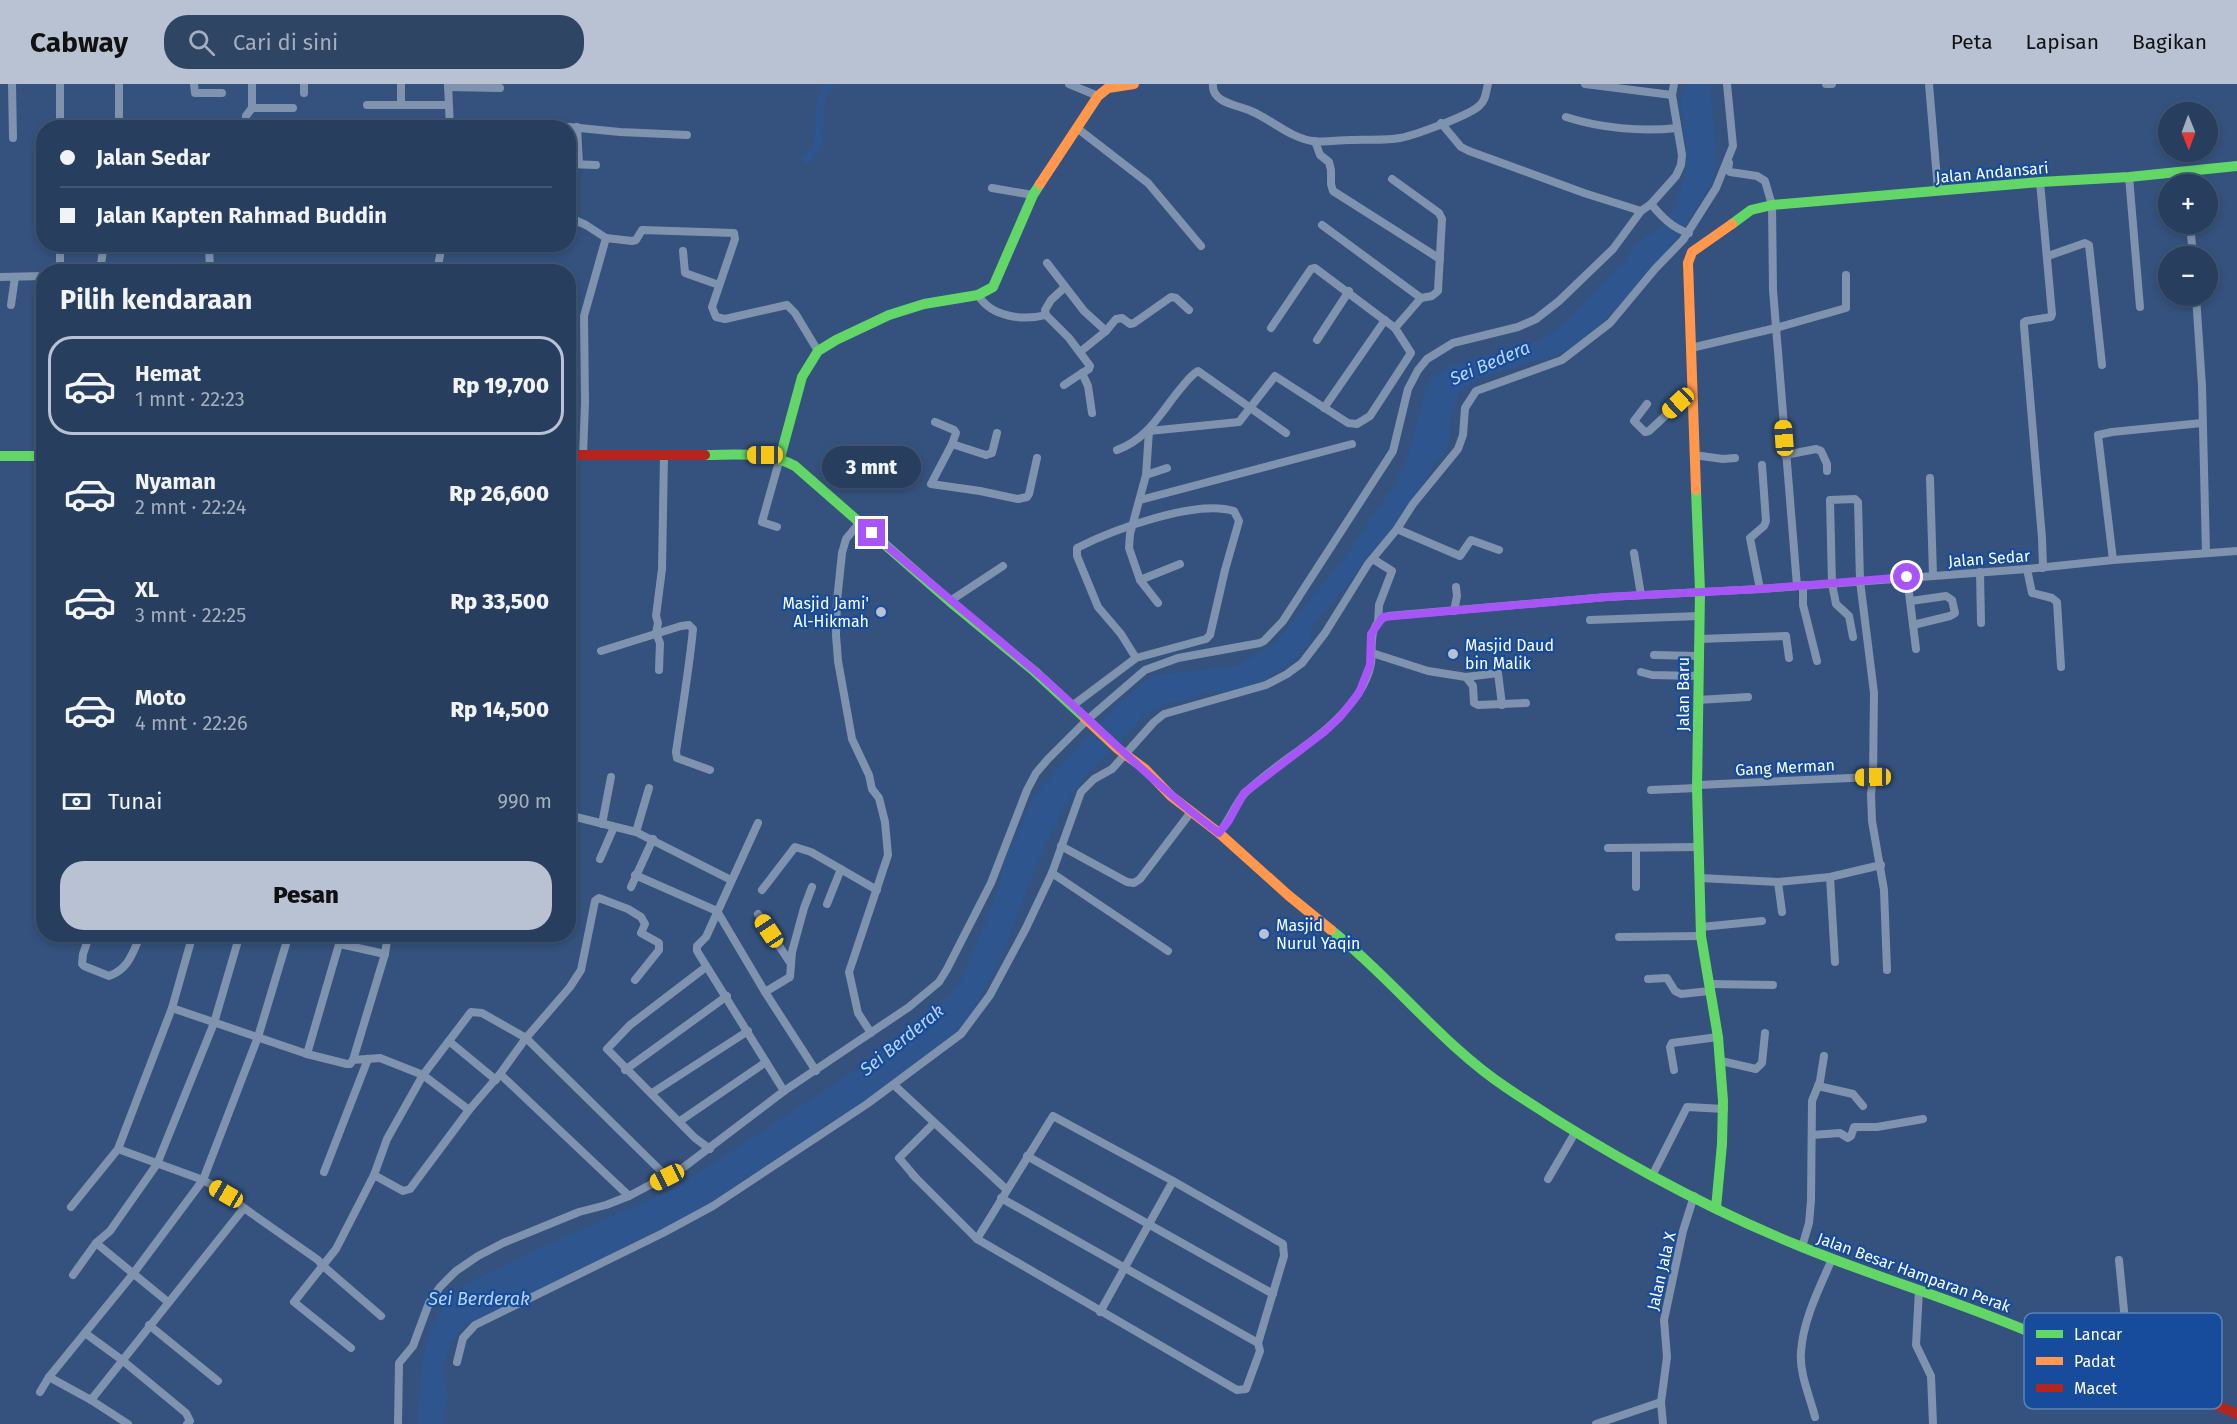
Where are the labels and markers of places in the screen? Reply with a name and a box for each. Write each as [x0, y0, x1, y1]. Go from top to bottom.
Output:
place label: Masjid Jami' Al-Hikmah [782, 594, 869, 631]
marker: Masjid Jami' Al-Hikmah [874, 605, 888, 619]
place label: Masjid Daud bin Malik [1465, 636, 1554, 673]
marker: Masjid Daud bin Malik [1446, 647, 1460, 661]
place label: Masjid Nurul Yaqin [1276, 916, 1360, 953]
marker: Masjid Nurul Yaqin [1257, 927, 1271, 941]

